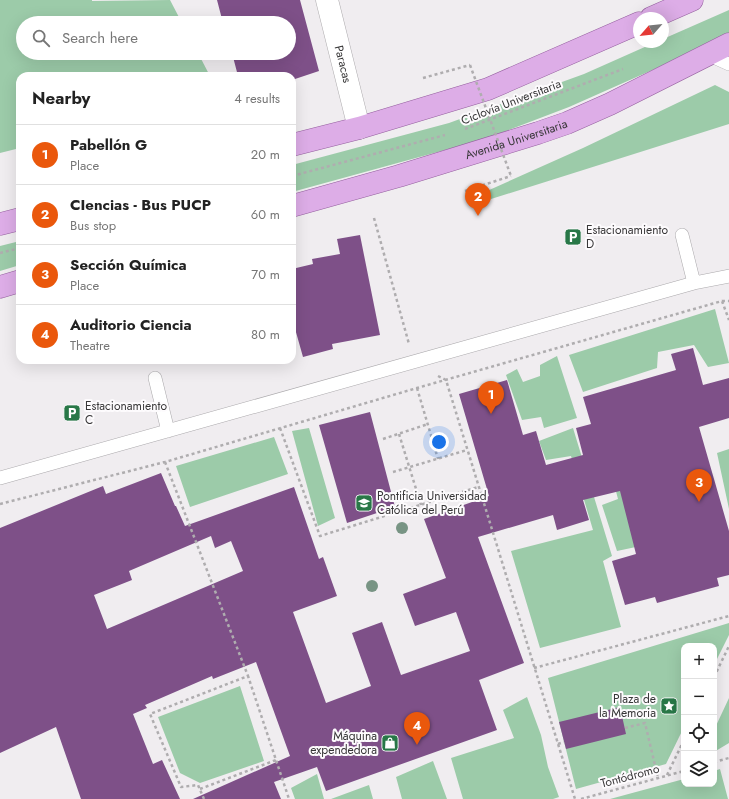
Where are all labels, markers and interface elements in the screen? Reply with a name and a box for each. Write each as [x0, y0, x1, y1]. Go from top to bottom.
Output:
north arrow [633, 12, 669, 48]
search box [16, 16, 296, 60]
icon: search [30, 27, 52, 49]
text: Search here [62, 27, 138, 49]
street label: Paracas [330, 43, 356, 85]
street label: Ciclovía Universitaria [458, 75, 564, 129]
text: Nearby [32, 86, 90, 110]
text: 4 results [234, 89, 280, 108]
street label: Avenida Universitaria [463, 114, 570, 164]
text: Pabellón G [70, 134, 147, 156]
text: 1 [42, 145, 48, 164]
text: 20 m [251, 145, 280, 164]
text: Place [70, 156, 99, 175]
pin: 2 [465, 183, 491, 216]
text: CIencias - Bus PUCP [70, 194, 211, 216]
text: 2 [41, 205, 49, 224]
text: 60 m [251, 205, 280, 224]
text: Bus stop [70, 216, 116, 235]
place label: Estacionamiento D [586, 221, 668, 253]
parking icon: Estacionamiento D [563, 227, 583, 247]
text: Sección Química [70, 254, 187, 276]
text: 3 [41, 265, 49, 284]
text: 70 m [251, 265, 280, 284]
text: Place [70, 276, 99, 295]
text: Auditorio Ciencia [70, 314, 192, 336]
text: 4 [40, 325, 50, 344]
text: 80 m [251, 325, 280, 344]
text: Theatre [70, 336, 110, 355]
pin: 1 [478, 381, 504, 414]
place label: Estacionamiento C [85, 397, 167, 429]
parking icon: Estacionamiento C [62, 403, 82, 423]
your location [429, 432, 449, 452]
pin: 3 [686, 469, 712, 502]
place label: Pontificia Universidad Católica del Perú [377, 487, 487, 519]
school or university icon: Pontificia Universidad Católica del Perú [354, 493, 374, 513]
map controls [681, 643, 717, 787]
button: + [681, 643, 717, 679]
button: − [681, 679, 717, 715]
place label: Plaza de la Memoria [599, 690, 656, 722]
place icon: Plaza de la Memoria [659, 696, 679, 716]
pin: 4 [404, 712, 430, 745]
button: locate [681, 715, 717, 751]
place label: Máquina expendedora [310, 727, 377, 759]
shop icon: Máquina expendedora [380, 733, 400, 753]
button: layers [681, 751, 717, 787]
street label: Tontódromo [599, 759, 662, 792]

